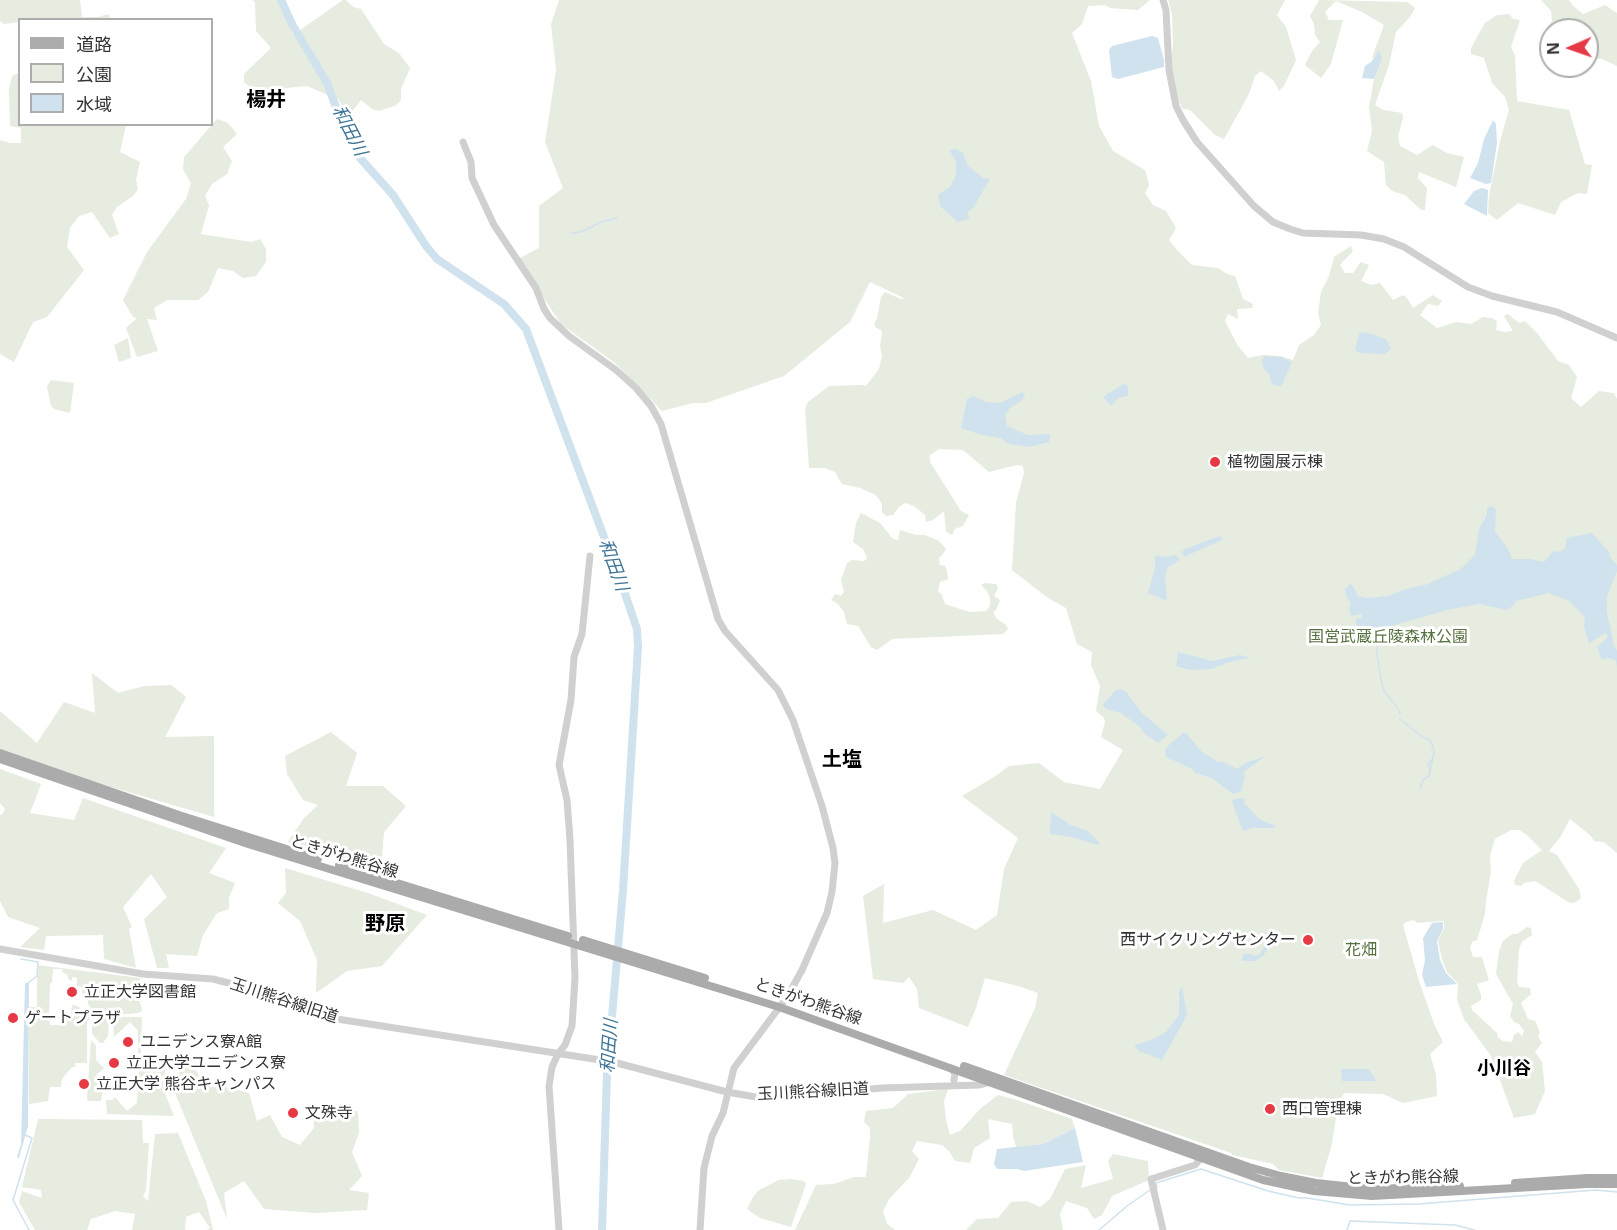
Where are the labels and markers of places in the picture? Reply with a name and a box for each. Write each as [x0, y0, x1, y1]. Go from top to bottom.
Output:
place label: 植物園展示棟 [1227, 452, 1323, 472]
marker: 植物園展示棟 [1208, 455, 1222, 469]
place label: 西サイクリングセンター [1120, 930, 1296, 950]
marker: 西サイクリングセンター [1301, 933, 1315, 947]
place label: 立正大学図書館 [84, 982, 196, 1002]
marker: 立正大学図書館 [65, 985, 79, 999]
place label: ゲートプラザ [25, 1008, 121, 1028]
marker: ゲートプラザ [6, 1011, 20, 1025]
place label: ユニデンス寮A館 [140, 1032, 262, 1052]
marker: ユニデンス寮A館 [121, 1035, 135, 1049]
place label: 立正大学ユニデンス寮 [126, 1053, 286, 1073]
marker: 立正大学ユニデンス寮 [107, 1056, 121, 1070]
place label: 立正大学 熊谷キャンパス [96, 1074, 276, 1094]
marker: 立正大学 熊谷キャンパス [77, 1077, 91, 1091]
place label: 西口管理棟 [1282, 1099, 1362, 1119]
marker: 西口管理棟 [1263, 1102, 1277, 1116]
place label: 文殊寺 [305, 1103, 353, 1123]
marker: 文殊寺 [286, 1106, 300, 1120]

